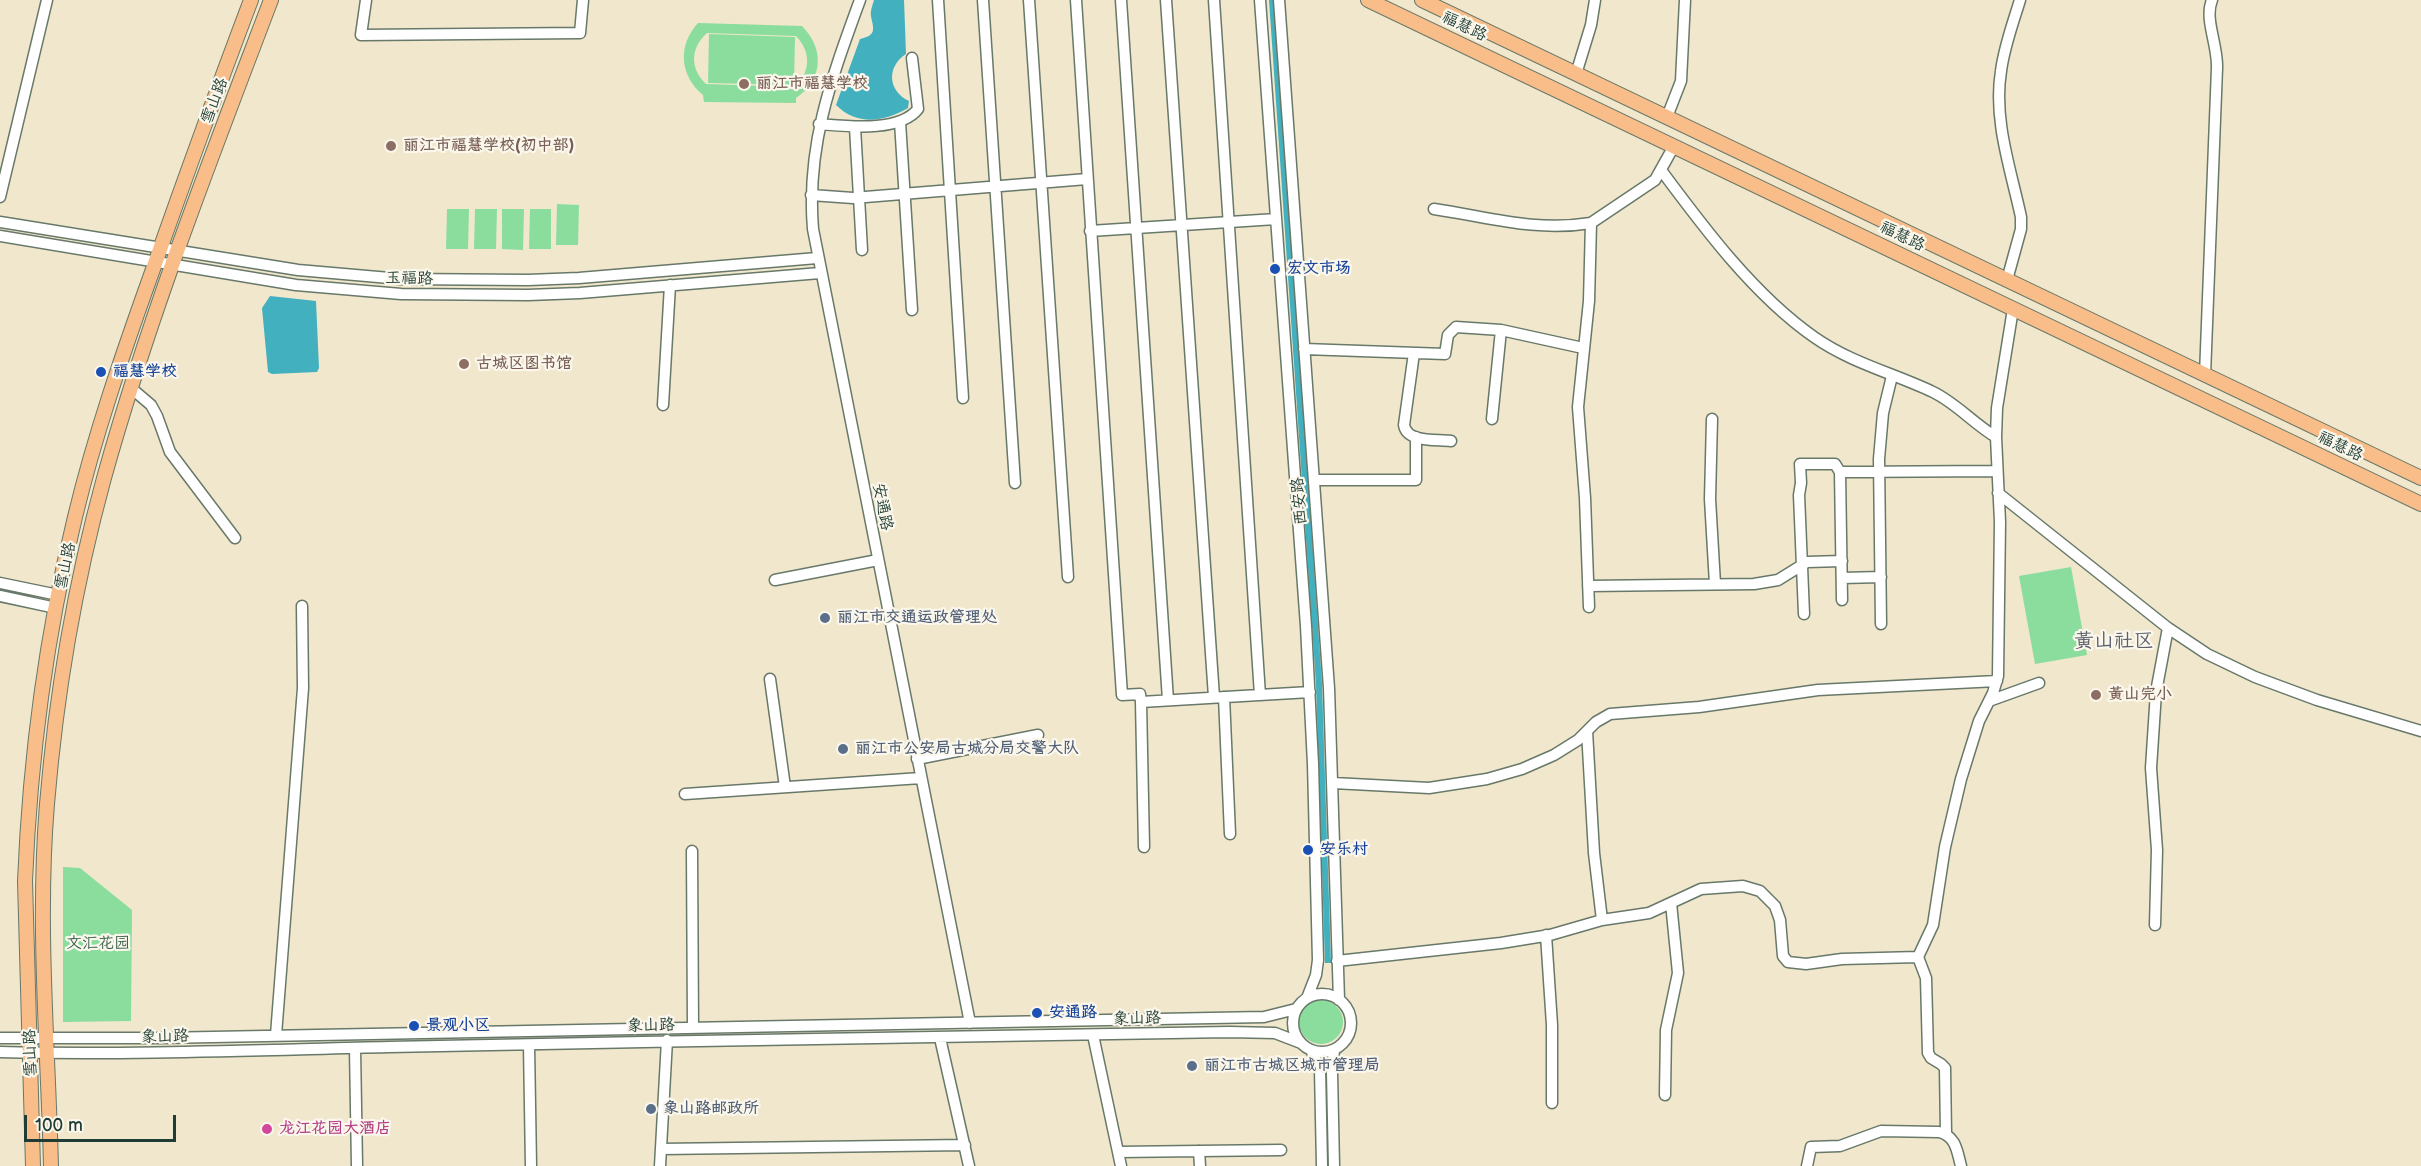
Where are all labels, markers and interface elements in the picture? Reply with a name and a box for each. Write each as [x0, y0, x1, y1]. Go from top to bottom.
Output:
street label: 福慧路 [1438, 8, 1490, 46]
place label: 丽江市福慧学校 [756, 74, 868, 94]
street label: 雪山路 [197, 75, 233, 127]
marker: 丽江市福慧学校 [737, 77, 751, 91]
place label: 丽江市福慧学校(初中部) [403, 136, 574, 156]
marker: 丽江市福慧学校(初中部) [384, 139, 398, 153]
street label: 福慧路 [1876, 218, 1928, 256]
place label: 宏文市场 [1287, 259, 1351, 279]
marker: 宏文市场 [1268, 262, 1282, 276]
street label: 玉福路 [385, 269, 433, 289]
place label: 古城区图书馆 [476, 354, 572, 374]
marker: 古城区图书馆 [457, 357, 471, 371]
place label: 福慧学校 [113, 362, 177, 382]
marker: 福慧学校 [94, 365, 108, 379]
street label: 福慧路 [2314, 428, 2366, 466]
street label: 西安路 [1288, 476, 1312, 526]
street label: 安通路 [868, 482, 896, 532]
street label: 雪山路 [52, 541, 80, 591]
place label: 丽江市交通运政管理处 [837, 608, 997, 628]
marker: 丽江市交通运政管理处 [818, 611, 832, 625]
district label: 黄山社区 [2074, 630, 2154, 654]
place label: 黄山完小 [2108, 685, 2172, 705]
marker: 黄山完小 [2089, 688, 2103, 702]
place label: 丽江市公安局古城分局交警大队 [855, 739, 1079, 759]
marker: 丽江市公安局古城分局交警大队 [836, 742, 850, 756]
place label: 安乐村 [1320, 840, 1368, 860]
marker: 安乐村 [1301, 843, 1315, 857]
park label: 文汇花园 [66, 934, 130, 954]
place label: 安通路 [1049, 1003, 1097, 1023]
marker: 安通路 [1030, 1006, 1044, 1020]
street label: 象山路 [1113, 1009, 1161, 1029]
place label: 景观小区 [426, 1016, 490, 1036]
street label: 象山路 [627, 1016, 675, 1036]
marker: 景观小区 [407, 1019, 421, 1033]
street label: 象山路 [141, 1027, 189, 1047]
street label: 雪山路 [21, 1029, 41, 1077]
place label: 丽江市古城区城市管理局 [1204, 1056, 1380, 1076]
marker: 丽江市古城区城市管理局 [1185, 1059, 1199, 1073]
place label: 象山路邮政所 [663, 1099, 759, 1119]
marker: 象山路邮政所 [644, 1102, 658, 1116]
scale bar [27, 1103, 178, 1141]
text: 100 m [35, 1115, 83, 1136]
place label: 龙江花园大酒店 [279, 1119, 391, 1139]
marker: 龙江花园大酒店 [260, 1122, 274, 1136]

